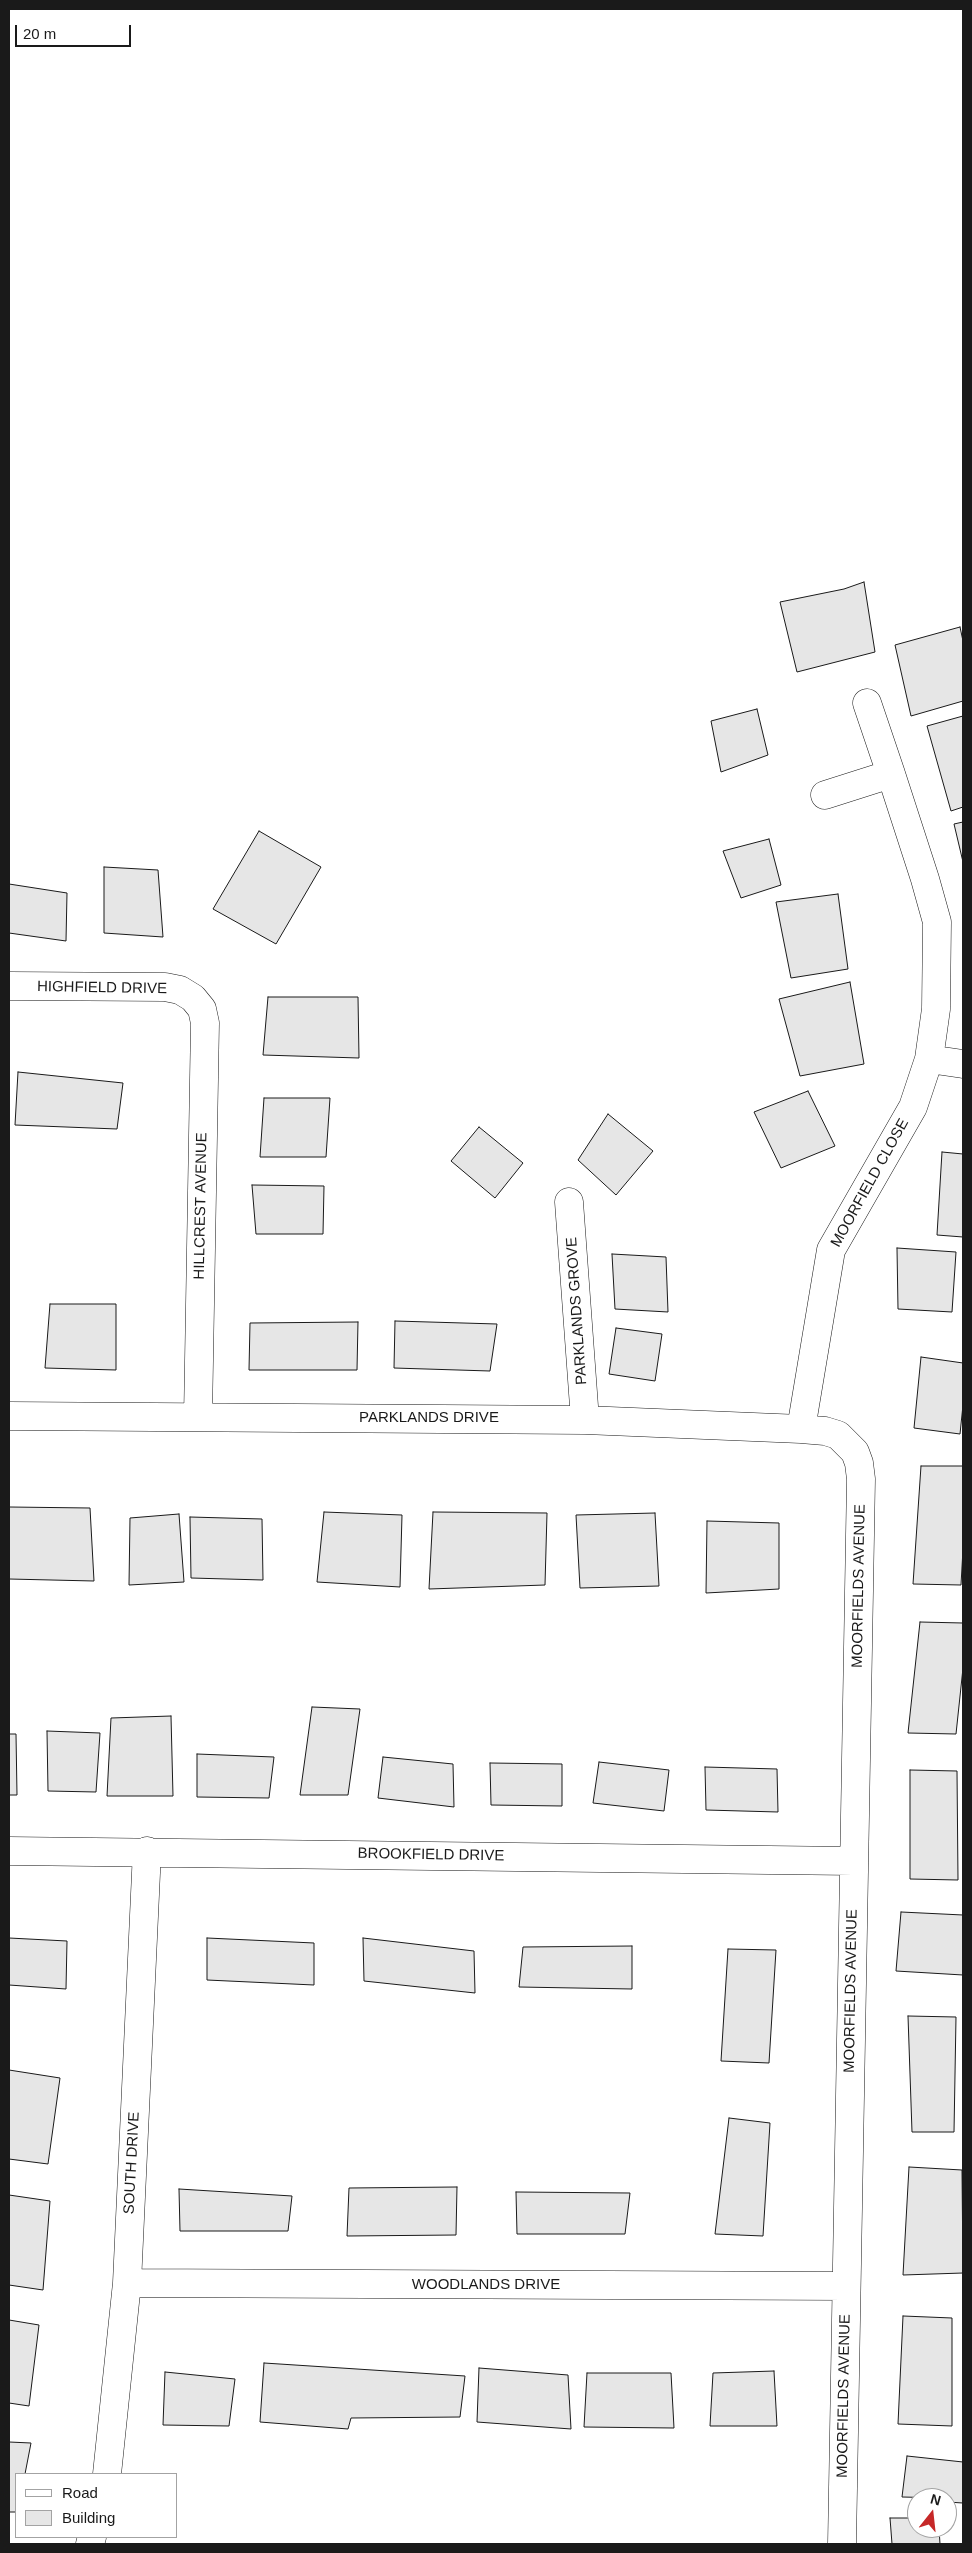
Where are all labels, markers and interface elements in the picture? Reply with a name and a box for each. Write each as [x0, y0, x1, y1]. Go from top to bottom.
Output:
scale bar [18, 15, 134, 47]
text: 20 m [23, 25, 56, 42]
street label: HIGHFIELD DRIVE [37, 978, 167, 998]
street label: MOORFIELD CLOSE [827, 1116, 913, 1250]
street label: HILLCREST AVENUE [191, 1132, 211, 1280]
street label: PARKLANDS GROVE [563, 1237, 591, 1385]
street label: PARKLANDS DRIVE [359, 1409, 499, 1427]
street label: MOORFIELDS AVENUE [849, 1504, 869, 1668]
street label: BROOKFIELD DRIVE [358, 1845, 504, 1865]
street label: MOORFIELDS AVENUE [841, 1909, 861, 2073]
street label: SOUTH DRIVE [120, 2111, 144, 2215]
street label: WOODLANDS DRIVE [412, 2276, 560, 2294]
street label: MOORFIELDS AVENUE [834, 2314, 854, 2478]
legend [15, 2473, 178, 2538]
text: Road [62, 2484, 98, 2501]
north arrow [907, 2488, 957, 2538]
text: N [929, 2490, 943, 2509]
text: Building [62, 2509, 115, 2526]

